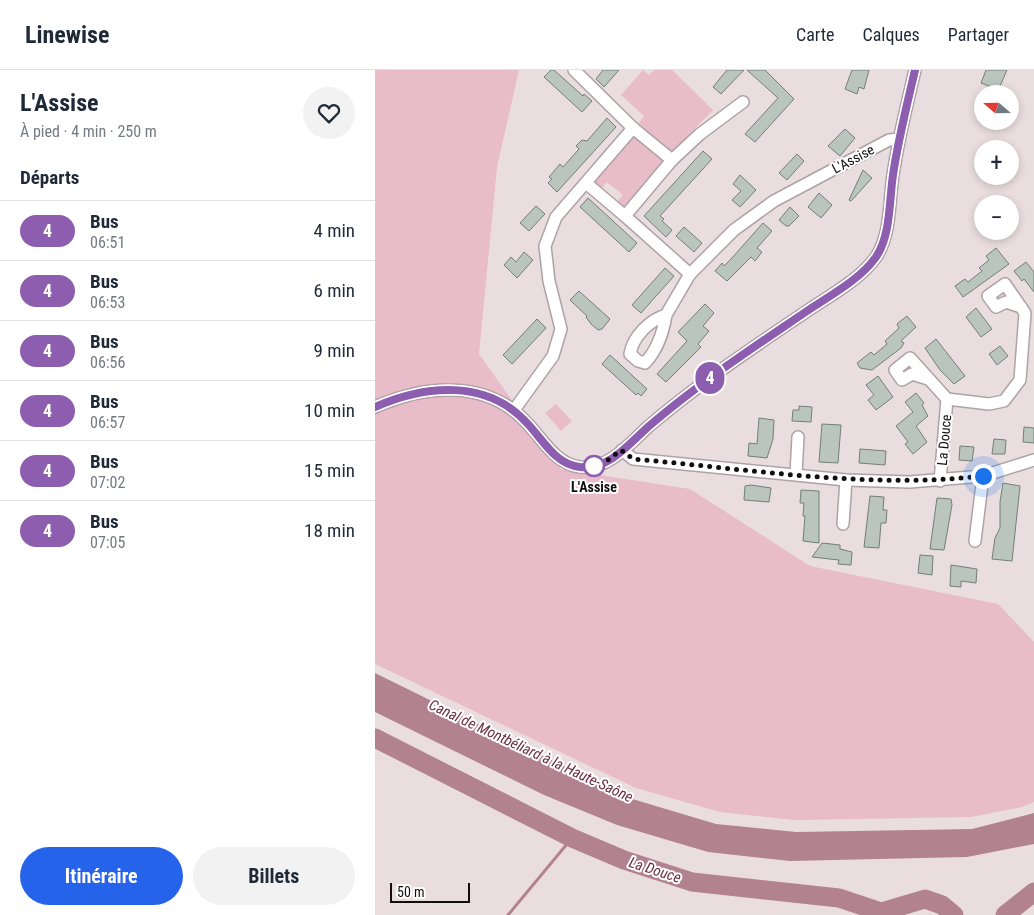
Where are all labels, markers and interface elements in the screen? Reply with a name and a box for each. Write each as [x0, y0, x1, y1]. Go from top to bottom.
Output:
text: Linewise [25, 21, 109, 49]
text: Carte [796, 24, 835, 45]
text: Calques [863, 24, 920, 45]
text: Partager [948, 24, 1009, 45]
north arrow [974, 85, 1019, 130]
map controls [974, 85, 1019, 240]
button: heart [303, 87, 355, 139]
text: L'Assise [20, 89, 99, 117]
text: À pied · 4 min · 250 m [20, 122, 157, 141]
button: + [974, 140, 1019, 185]
street label: L'Assise [829, 141, 877, 177]
text: Départs [20, 166, 79, 189]
button: − [974, 195, 1019, 240]
text: Bus [90, 210, 119, 233]
text: 4 min [313, 219, 355, 242]
text: 4 [43, 220, 52, 241]
text: 06:51 [90, 233, 125, 252]
text: Bus [90, 270, 119, 293]
text: 6 min [313, 279, 355, 302]
text: 4 [43, 280, 52, 301]
text: 06:53 [90, 293, 125, 312]
text: Bus [90, 330, 119, 353]
text: 9 min [313, 339, 355, 362]
text: 4 [43, 340, 52, 361]
text: 06:56 [90, 353, 125, 372]
line badge: 4 [694, 362, 726, 394]
text: 4 [705, 367, 715, 388]
text: Bus [90, 390, 119, 413]
text: 10 min [304, 399, 355, 422]
text: 4 [43, 400, 52, 421]
text: 06:57 [90, 413, 125, 432]
street label: La Douce [934, 413, 954, 466]
text: Bus [90, 450, 119, 473]
marker: L'Assise [583, 455, 605, 477]
text: 15 min [304, 459, 355, 482]
text: 4 [43, 460, 52, 481]
your location [971, 464, 996, 489]
text: 07:02 [90, 473, 125, 492]
place label: L'Assise [571, 479, 617, 495]
text: Bus [90, 510, 119, 533]
text: 18 min [304, 519, 355, 542]
text: 4 [43, 520, 52, 541]
text: 07:05 [90, 533, 125, 552]
water label: Canal de Montbéliard à la Haute-Saône [426, 696, 636, 806]
button: Itinéraire [20, 847, 183, 905]
button: Billets [193, 847, 355, 905]
water label: La Douce [627, 853, 683, 887]
scale bar [390, 880, 470, 903]
text: 50 m [397, 884, 425, 900]

